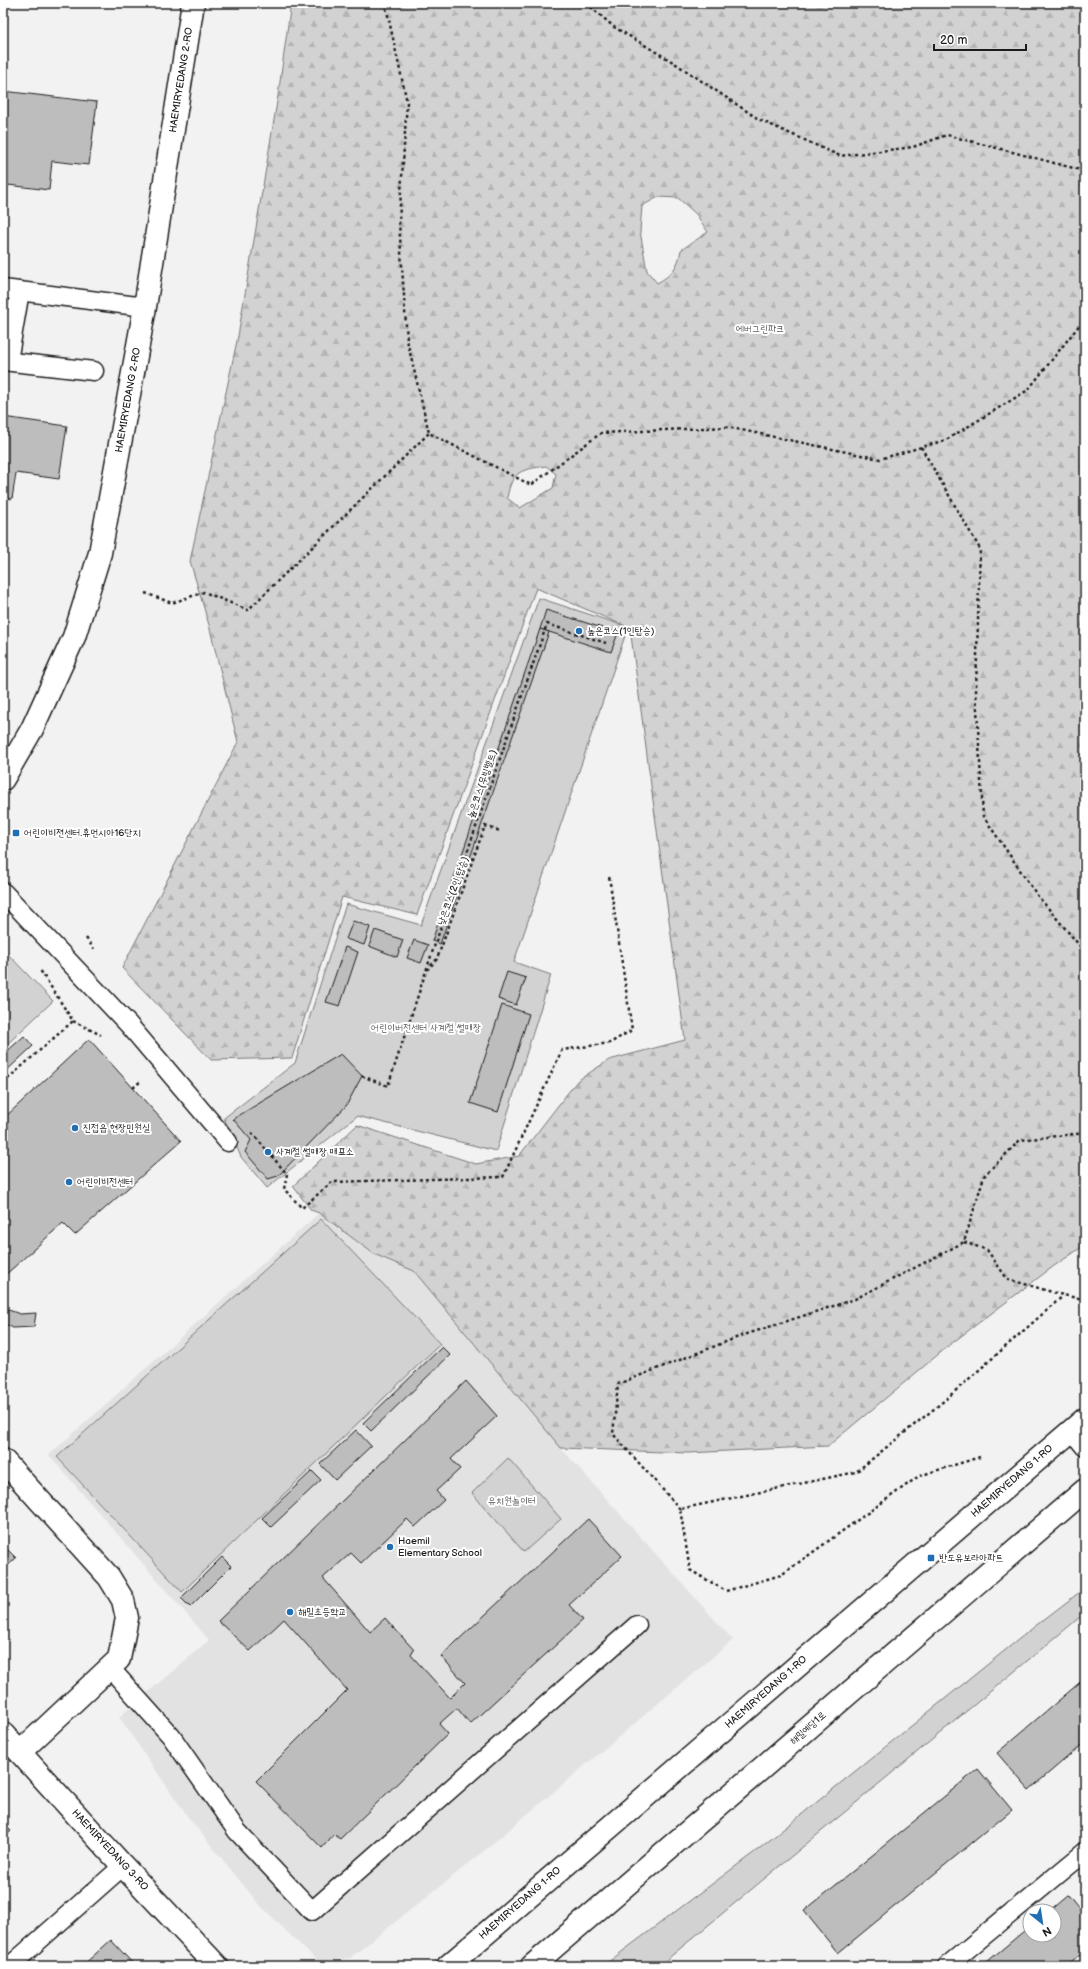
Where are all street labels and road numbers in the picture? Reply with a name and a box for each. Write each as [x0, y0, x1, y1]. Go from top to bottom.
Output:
street label: HAEMIRYEDANG 2-RO [167, 26, 195, 133]
street label: HAEMIRYEDANG 2-RO [113, 346, 143, 453]
street label: 높은코스(무빙벨트) [465, 748, 499, 820]
street label: 낮은코스(2인 탑승) [435, 855, 471, 927]
street label: HAEMIRYEDANG 1-RO [969, 1442, 1056, 1520]
street label: HAEMIRYEDANG 1-RO [723, 1653, 810, 1731]
street label: 해밀예당1로 [787, 1709, 829, 1747]
street label: HAEMIRYEDANG 3-RO [69, 1807, 151, 1893]
street label: HAEMIRYEDANG 1-RO [477, 1864, 564, 1942]

